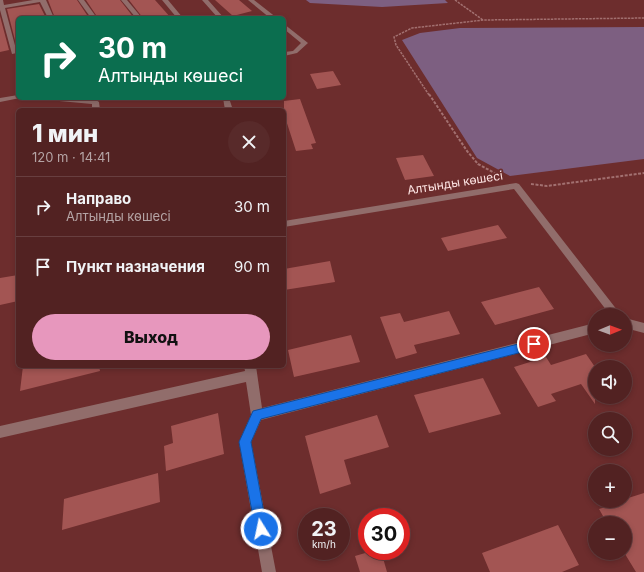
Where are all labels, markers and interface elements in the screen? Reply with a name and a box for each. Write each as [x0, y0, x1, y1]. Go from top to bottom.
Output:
text: 30 m [98, 31, 167, 65]
icon: right [32, 32, 84, 84]
text: Алтынды көшесі [98, 65, 243, 86]
text: 1 мин [32, 119, 98, 148]
button: close [228, 121, 270, 163]
text: 120 m · 14:41 [32, 149, 110, 165]
street label: Алтынды көшесі [406, 168, 504, 197]
text: Направо [66, 189, 131, 208]
icon: right [32, 196, 54, 218]
text: 30 m [234, 197, 270, 216]
text: Алтынды көшесі [66, 208, 171, 224]
icon: arrive [32, 256, 54, 278]
text: Пункт назначения [66, 257, 205, 276]
text: 90 m [234, 257, 270, 276]
north arrow [588, 308, 632, 352]
map controls [588, 308, 632, 560]
button: Выход [32, 314, 270, 360]
pin [517, 327, 551, 361]
icon: arrive [523, 333, 545, 355]
button: sound [588, 360, 632, 404]
button: search [588, 412, 632, 456]
button: + [588, 464, 632, 508]
position arrow [240, 508, 282, 550]
speed limit sign: 30 [358, 508, 410, 560]
button: − [588, 516, 632, 560]
text: 23 [311, 517, 337, 541]
text: km/h [312, 538, 336, 550]

